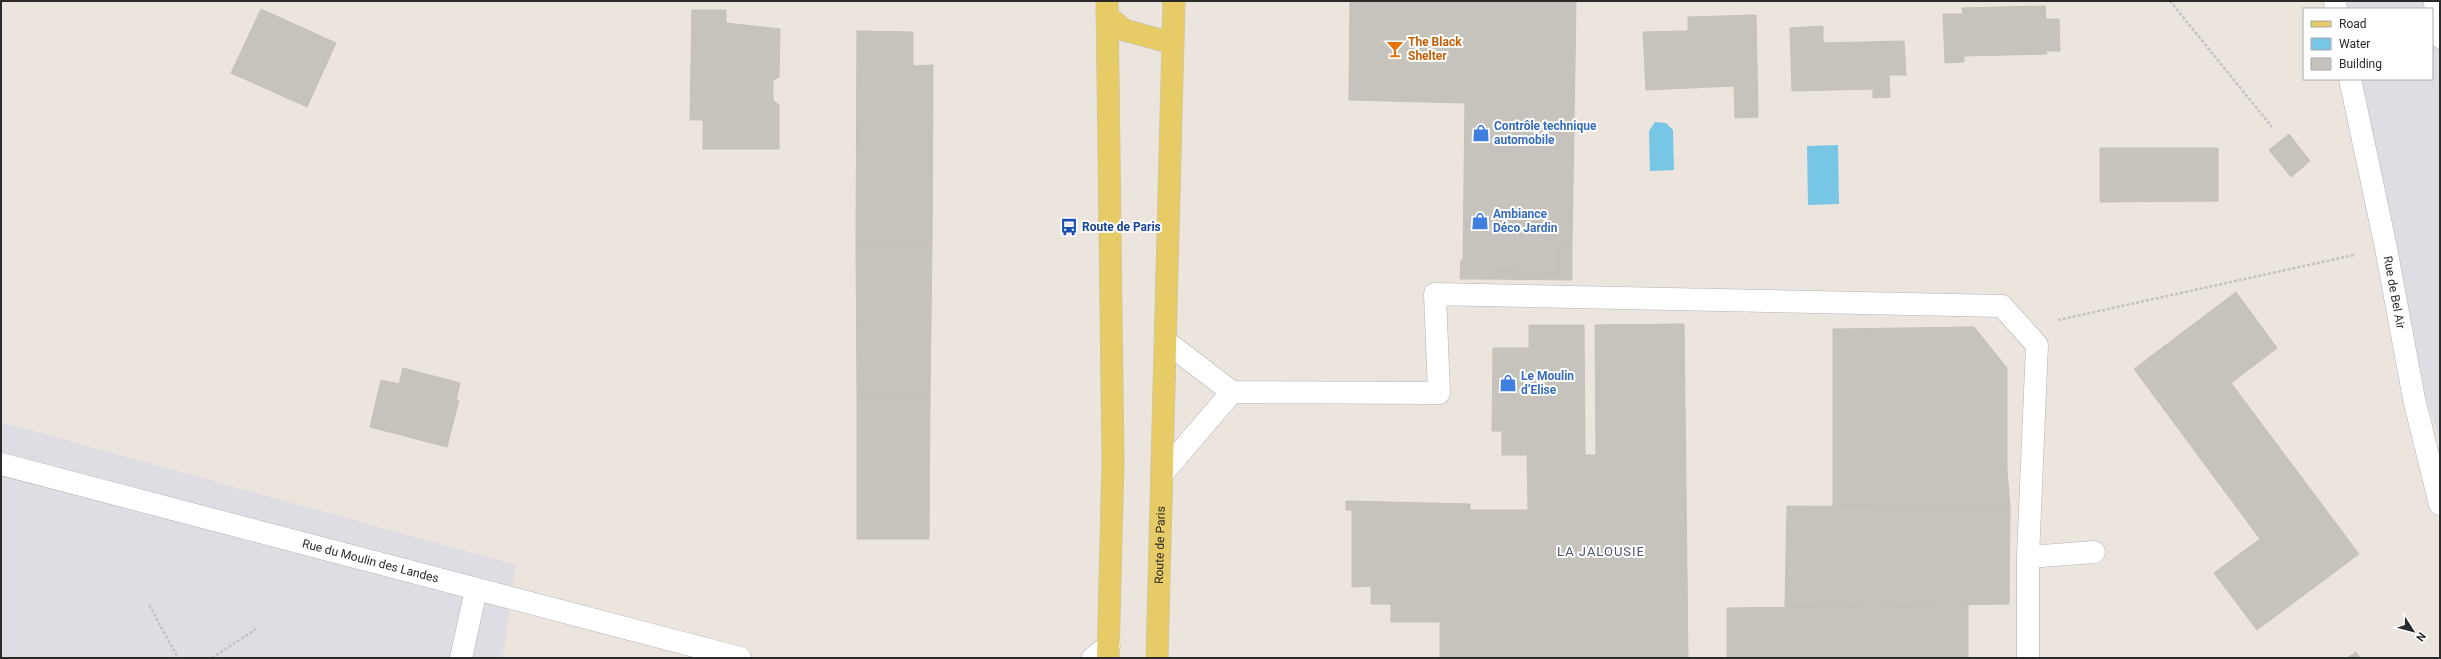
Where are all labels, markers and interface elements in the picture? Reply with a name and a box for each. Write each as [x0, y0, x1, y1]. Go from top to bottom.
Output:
legend [2303, 8, 2433, 80]
text: Road [2339, 17, 2367, 31]
place label: The Black Shelter [1408, 35, 1462, 63]
text: Water [2339, 37, 2370, 51]
bar icon: The Black Shelter [1385, 39, 1405, 59]
text: Building [2339, 57, 2382, 71]
place label: Contrôle technique automobile [1494, 119, 1597, 147]
shop icon: Contrôle technique automobile [1471, 123, 1491, 143]
place label: Ambiance Déco Jardin [1493, 207, 1558, 235]
shop icon: Ambiance Déco Jardin [1470, 211, 1490, 231]
bus stop icon: Route de Paris [1059, 217, 1079, 237]
place label: Route de Paris [1082, 220, 1161, 234]
street label: Rue de Bel Air [2381, 255, 2408, 330]
place label: Le Moulin d’Elise [1521, 369, 1574, 397]
shop icon: Le Moulin d’Elise [1498, 373, 1518, 393]
street label: Route de Paris [1152, 506, 1168, 584]
street label: Rue du Moulin des Landes [301, 536, 440, 586]
district label: LA JALOUSIE [1557, 544, 1645, 559]
north arrow [2393, 611, 2433, 651]
text: N [2413, 630, 2428, 644]

